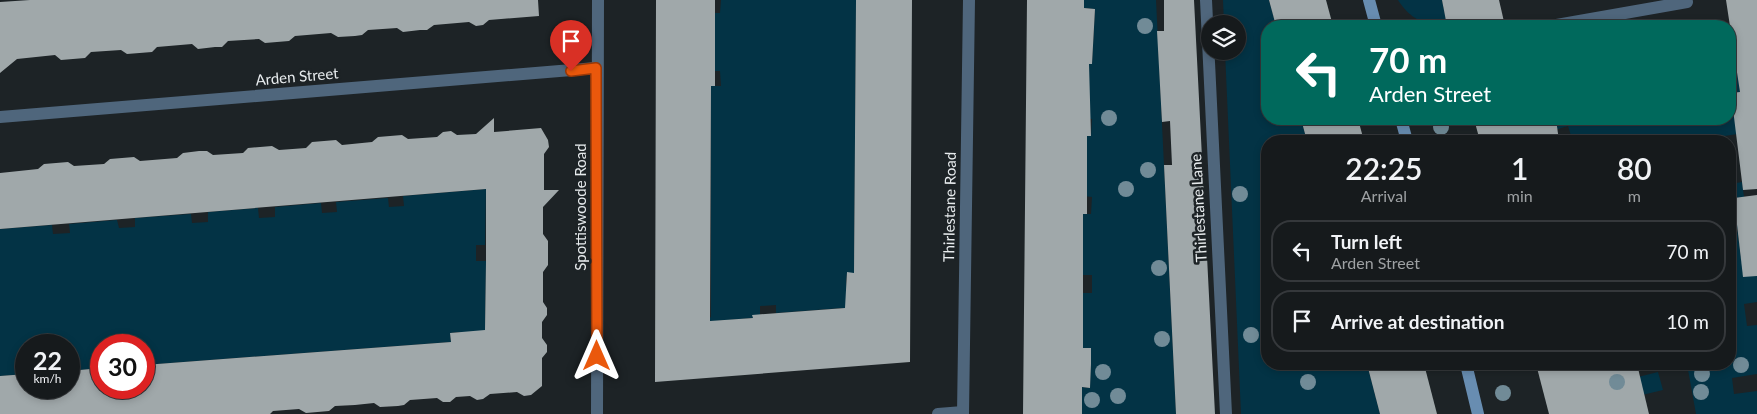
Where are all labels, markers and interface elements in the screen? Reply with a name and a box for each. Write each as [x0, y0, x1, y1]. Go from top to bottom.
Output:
map controls [1201, 15, 1246, 60]
button: layers [1201, 15, 1246, 60]
pin [550, 20, 592, 71]
icon: arrive [557, 27, 585, 55]
text: 70 m [1369, 38, 1447, 80]
icon: left [1286, 40, 1351, 105]
street label: Arden Street [255, 63, 340, 89]
text: Arden Street [1369, 80, 1491, 107]
street label: Spottiswoode Road [571, 143, 589, 271]
text: 22:25 [1345, 150, 1422, 186]
text: 1 [1511, 150, 1528, 186]
text: 80 [1617, 150, 1652, 186]
street label: Thirlestane Road [939, 152, 959, 262]
street label: Thirlestane Lane [1186, 153, 1210, 263]
text: Arrival [1361, 186, 1407, 205]
text: min [1507, 186, 1533, 205]
text: m [1628, 186, 1641, 205]
text: Turn left [1331, 230, 1402, 253]
icon: left [1288, 237, 1316, 265]
text: 70 m [1666, 240, 1709, 263]
text: Arden Street [1331, 253, 1420, 272]
icon: arrive [1288, 307, 1316, 335]
text: Arrive at destination [1331, 310, 1504, 333]
text: 10 m [1666, 310, 1709, 333]
position arrow [570, 329, 622, 381]
speed limit sign: 30 [90, 334, 155, 399]
text: 22 [33, 345, 62, 375]
text: km/h [33, 371, 62, 386]

